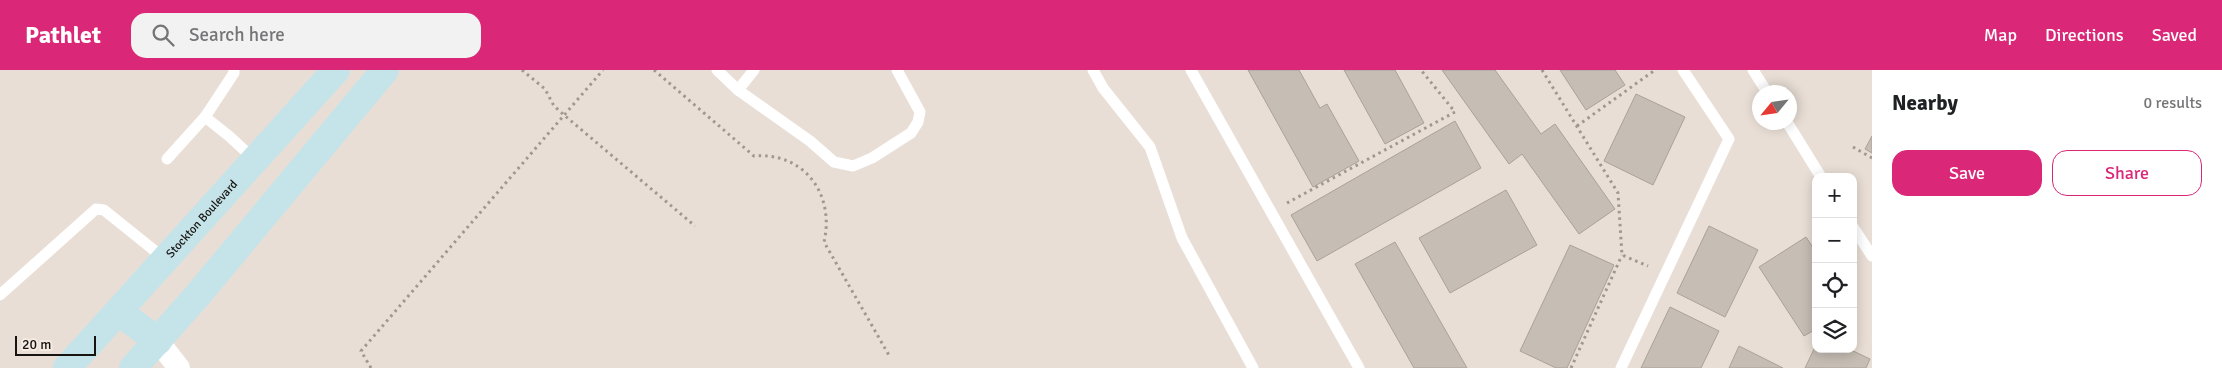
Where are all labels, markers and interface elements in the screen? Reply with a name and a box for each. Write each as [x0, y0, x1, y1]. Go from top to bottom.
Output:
search box [131, 13, 481, 58]
text: Pathlet [25, 20, 101, 50]
icon: search [149, 21, 177, 49]
text: Search here [189, 23, 285, 47]
text: Map [1984, 24, 2017, 46]
text: Directions [2045, 24, 2124, 46]
text: Saved [2152, 24, 2197, 46]
north arrow [1752, 85, 1797, 130]
text: Nearby [1892, 90, 1958, 116]
text: 0 results [2143, 93, 2202, 113]
button: Save [1892, 150, 2042, 196]
button: Share [2052, 150, 2202, 196]
map controls [1812, 173, 1857, 353]
button: + [1812, 173, 1857, 218]
street label: Stockton Boulevard [163, 177, 241, 261]
button: − [1812, 218, 1857, 263]
button: locate [1812, 263, 1857, 308]
button: layers [1812, 308, 1857, 353]
scale bar [15, 333, 96, 356]
text: 20 m [22, 336, 51, 353]

